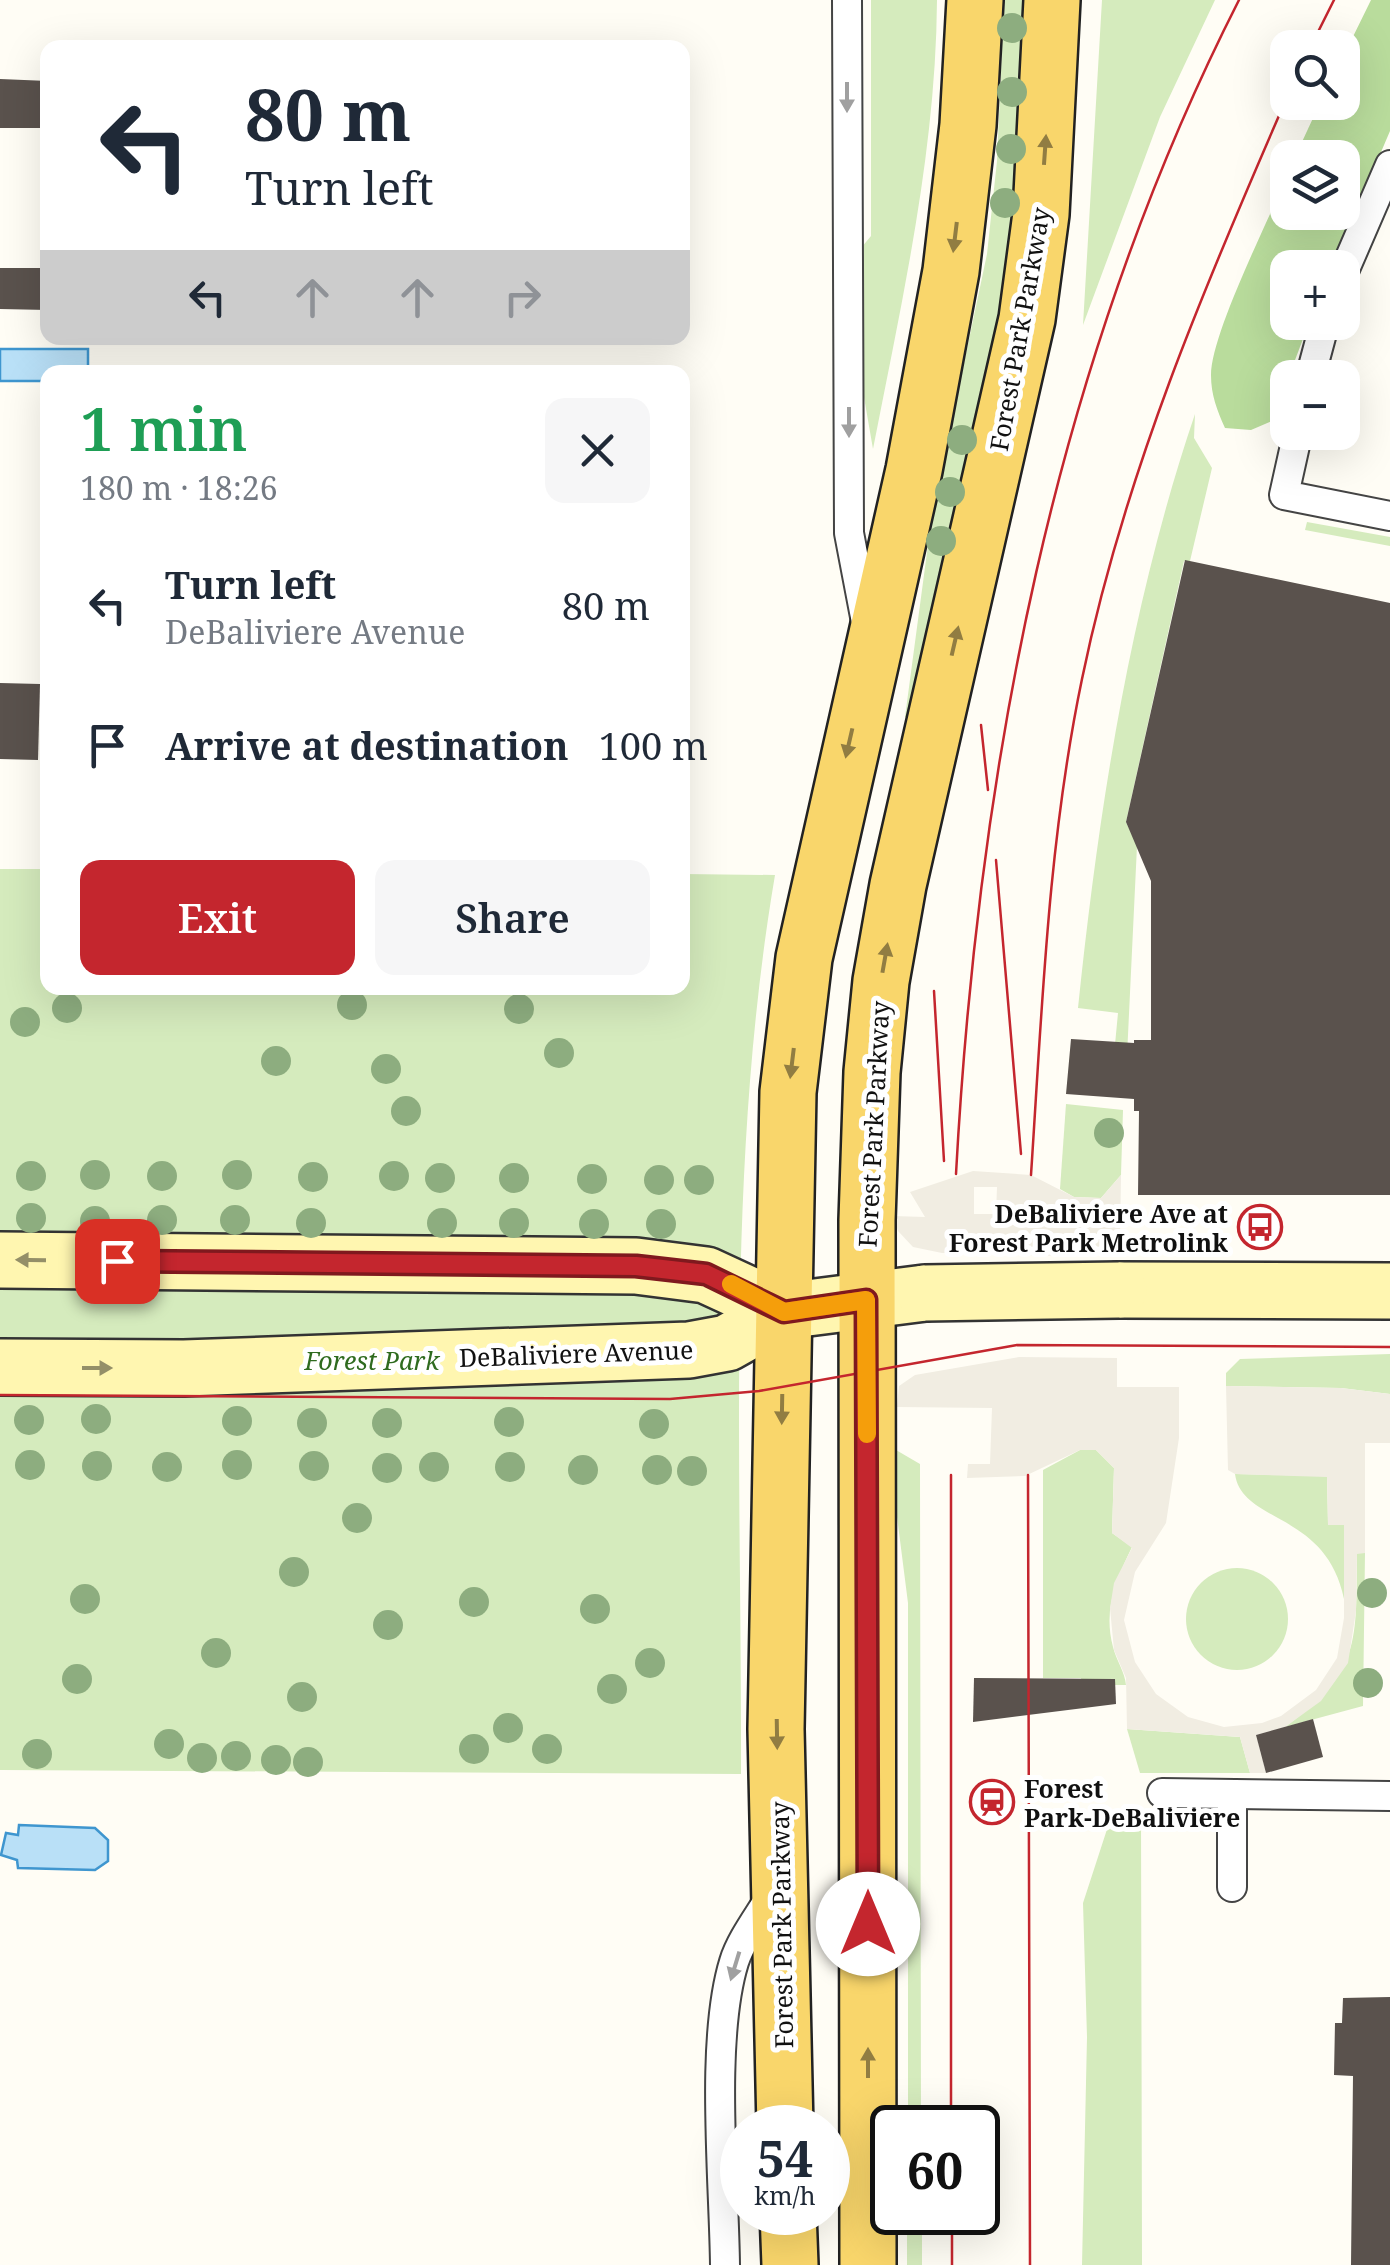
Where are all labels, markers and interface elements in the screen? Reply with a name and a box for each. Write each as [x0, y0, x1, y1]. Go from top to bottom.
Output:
map controls [1270, 30, 1360, 450]
button: search [1270, 30, 1360, 120]
text: 80 m [245, 66, 411, 162]
icon: left [80, 80, 210, 210]
one-way arrow [839, 82, 855, 114]
one-way arrow [1038, 133, 1054, 165]
button: layers [1270, 140, 1360, 230]
text: Turn left [245, 157, 434, 218]
street label: Forest Park Parkway [981, 204, 1057, 453]
one-way arrow [947, 221, 963, 253]
button: + [1270, 250, 1360, 340]
icon: left [180, 270, 235, 325]
icon: ahead [285, 270, 340, 325]
icon: ahead [390, 270, 445, 325]
icon: right [495, 270, 550, 325]
button: − [1270, 360, 1360, 450]
text: 1 min [80, 387, 248, 469]
button: close [545, 398, 650, 503]
one-way arrow [841, 407, 857, 439]
text: 180 m · 18:26 [80, 466, 278, 509]
text: Turn left [165, 558, 336, 610]
icon: left [80, 578, 135, 633]
text: 80 m [562, 579, 650, 631]
text: DeBaliviere Avenue [165, 610, 465, 653]
one-way arrow [948, 625, 963, 656]
icon: arrive [80, 718, 135, 773]
text: Arrive at destination [165, 719, 569, 771]
text: 100 m [599, 719, 708, 771]
one-way arrow [841, 728, 856, 759]
button: Exit [80, 860, 355, 975]
button: Share [375, 860, 650, 975]
one-way arrow [878, 942, 893, 973]
street label: Forest Park Parkway [850, 999, 896, 1248]
one-way arrow [784, 1047, 800, 1079]
place label: DeBaliviere Ave at Forest Park Metrolink [949, 1196, 1228, 1259]
bus stop icon: DeBaliviere Ave at Forest Park Metrolink [1237, 1204, 1283, 1250]
pin [75, 1219, 160, 1304]
icon: arrive [90, 1234, 145, 1289]
one-way arrow [14, 1252, 46, 1268]
street label: DeBaliviere Avenue [458, 1332, 694, 1374]
park label: Forest Park [304, 1343, 440, 1377]
one-way arrow [82, 1360, 114, 1376]
one-way arrow [774, 1393, 790, 1425]
one-way arrow [769, 1718, 785, 1750]
place label: Forest Park-DeBaliviere [1024, 1771, 1240, 1834]
station icon: Forest Park-DeBaliviere [969, 1779, 1015, 1825]
street label: Forest Park Parkway [762, 1800, 800, 2049]
position arrow [816, 1872, 920, 1976]
one-way arrow [727, 1951, 742, 1981]
one-way arrow [860, 2046, 876, 2078]
speed limit sign: 60 [870, 2105, 1000, 2235]
text: 54 [757, 2124, 813, 2192]
text: km/h [754, 2178, 816, 2212]

